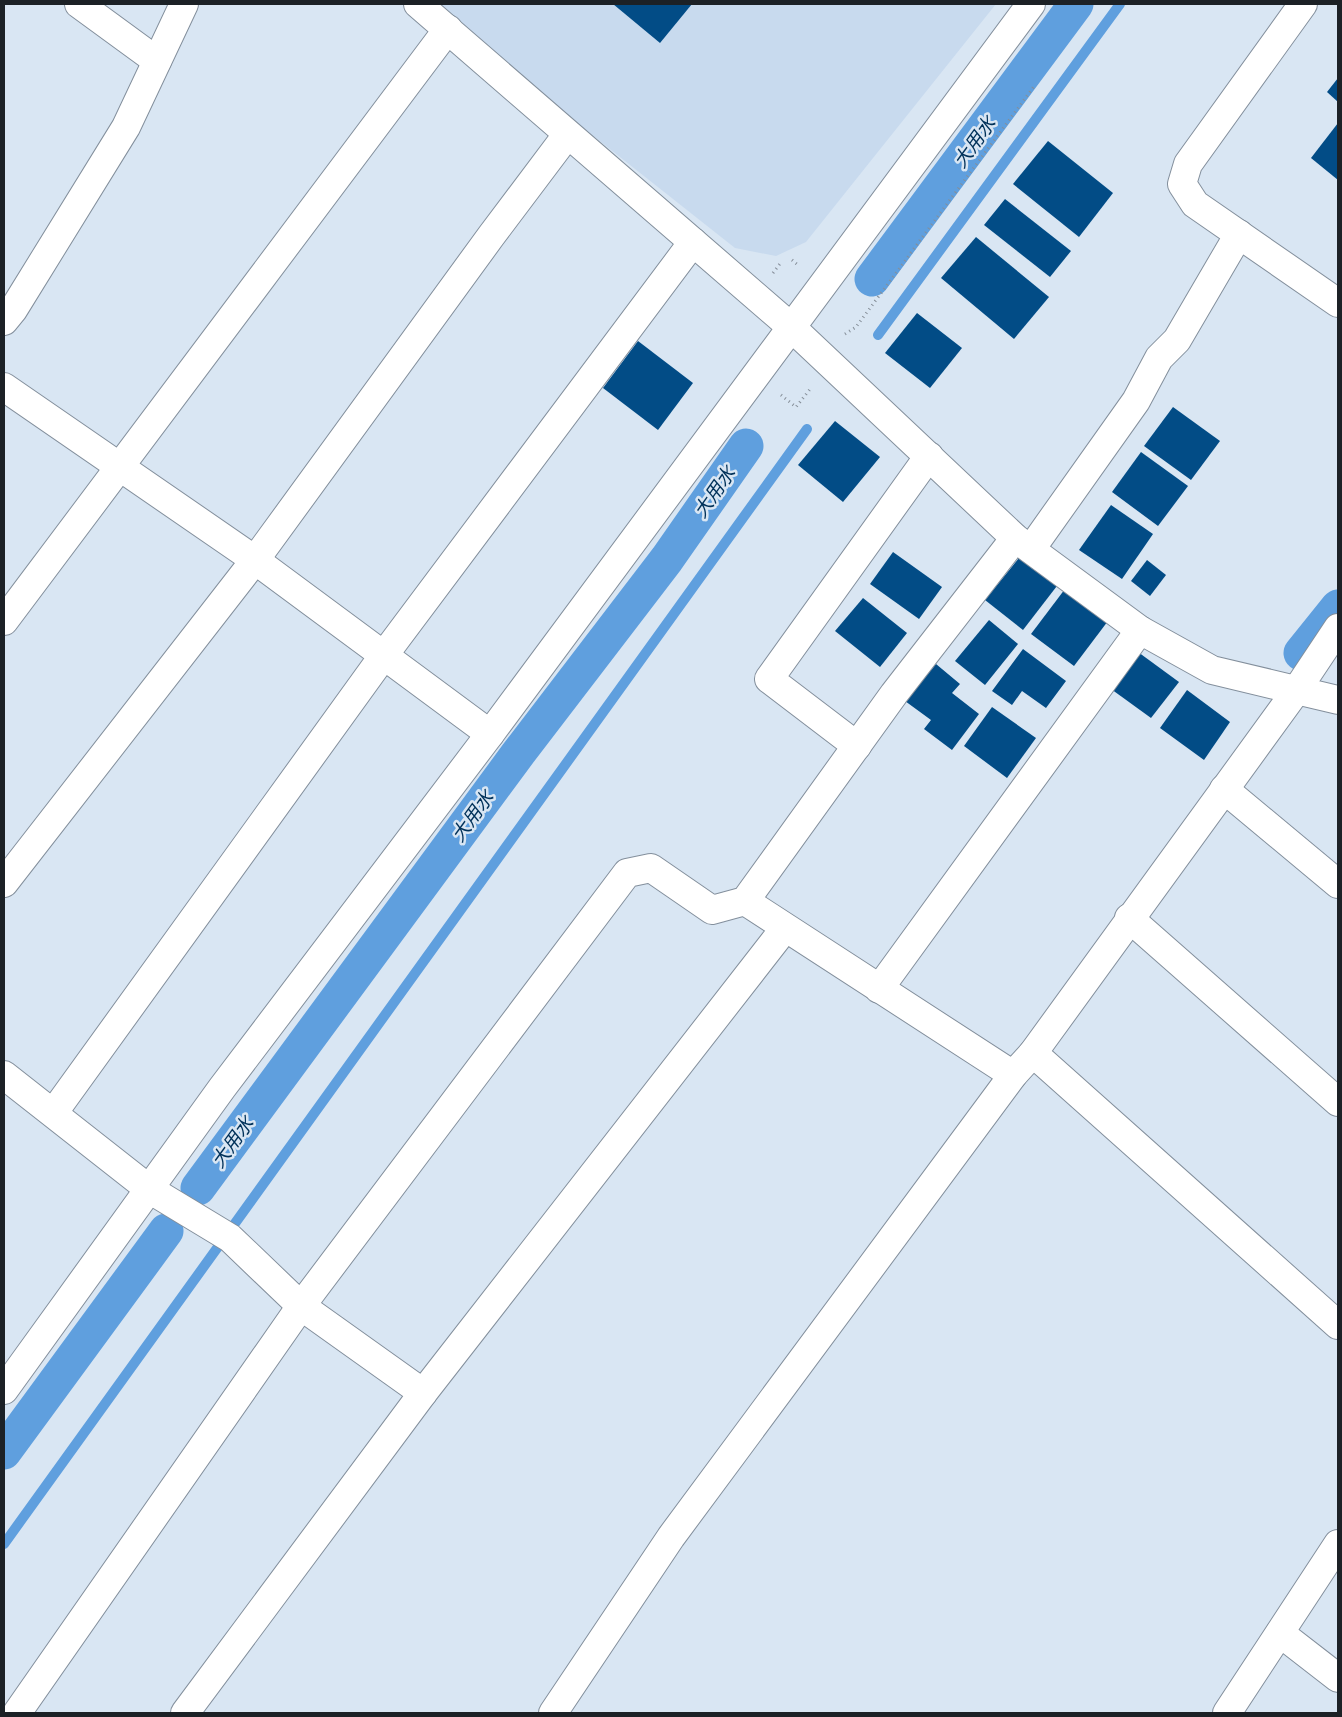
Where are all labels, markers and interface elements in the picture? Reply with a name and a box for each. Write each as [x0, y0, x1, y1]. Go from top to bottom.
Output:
water label: 大用水 [948, 110, 1002, 173]
water label: 大用水 [688, 460, 742, 523]
water label: 大用水 [446, 784, 500, 847]
water label: 大用水 [206, 1110, 260, 1173]

